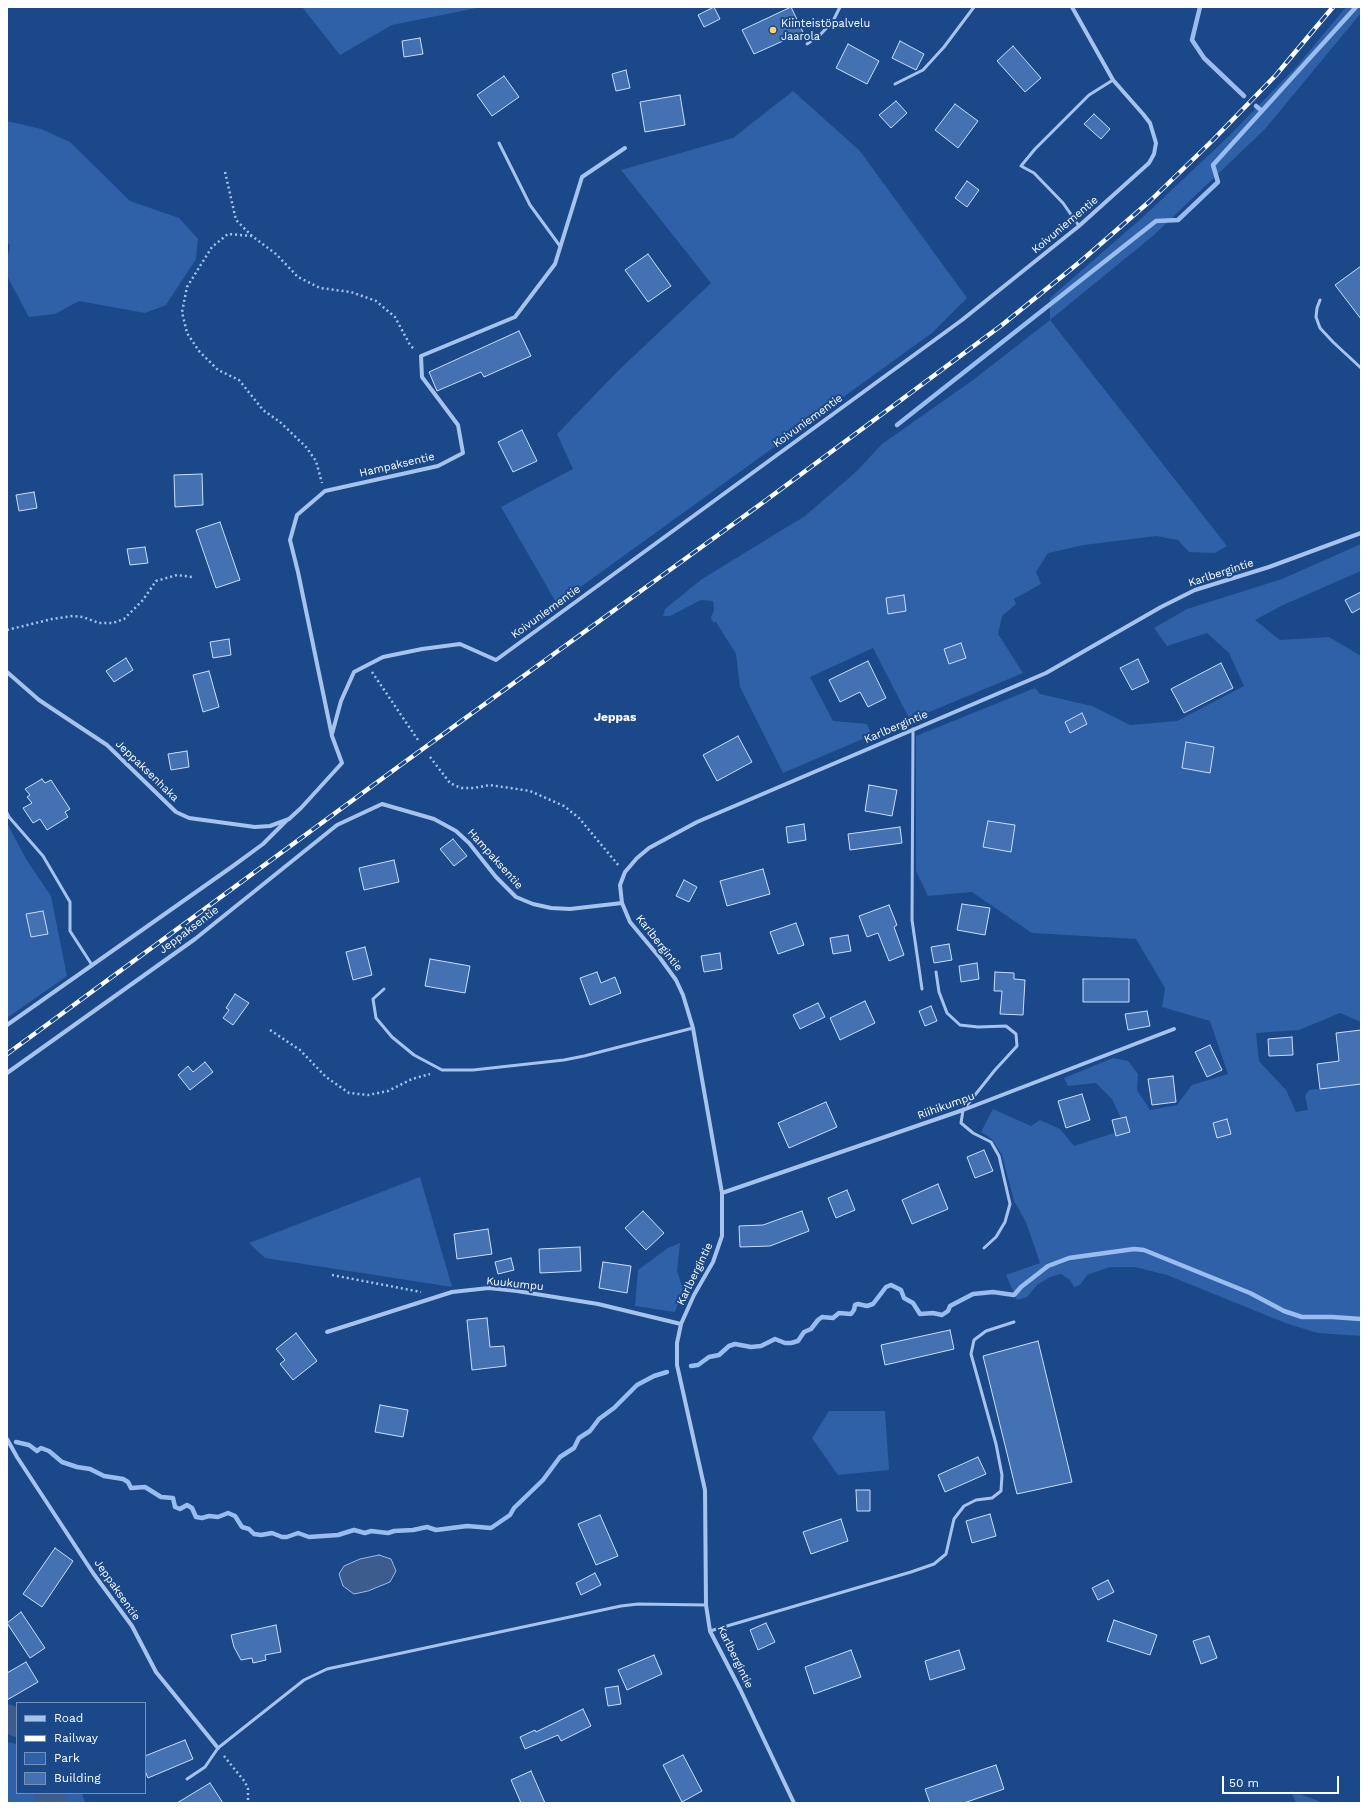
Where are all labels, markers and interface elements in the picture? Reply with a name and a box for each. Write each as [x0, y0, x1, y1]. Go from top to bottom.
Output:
place label: Kiinteistöpalvelu Jaarola [781, 17, 870, 43]
marker: Kiinteistöpalvelu Jaarola [768, 25, 778, 35]
street label: Koivuniementie [1029, 193, 1101, 257]
street label: Koivuniementie [771, 391, 845, 451]
street label: Hampaksentie [358, 450, 436, 480]
street label: Karlbergintie [1187, 556, 1255, 590]
street label: Koivuniementie [509, 582, 583, 642]
street label: Karlbergintie [862, 708, 930, 746]
district label: Jeppas [594, 710, 636, 724]
street label: Jeppaksenhaka [113, 737, 181, 805]
street label: Hampaksentie [464, 826, 526, 892]
street label: Jeppaksentie [157, 903, 221, 957]
street label: Karlbergintie [633, 912, 685, 974]
street label: Riihikumpu [916, 1090, 976, 1122]
street label: Karlbergintie [674, 1241, 716, 1307]
street label: Kuukumpu [486, 1274, 544, 1294]
street label: Jeppaksentie [91, 1557, 143, 1623]
street label: Karlbergintie [714, 1624, 756, 1690]
legend [16, 1702, 146, 1794]
text: Road [54, 1711, 83, 1725]
text: Railway [54, 1731, 98, 1745]
text: Park [54, 1751, 80, 1765]
scale bar [1224, 1768, 1341, 1794]
text: Building [54, 1771, 101, 1785]
text: 50 m [1229, 1776, 1259, 1790]

